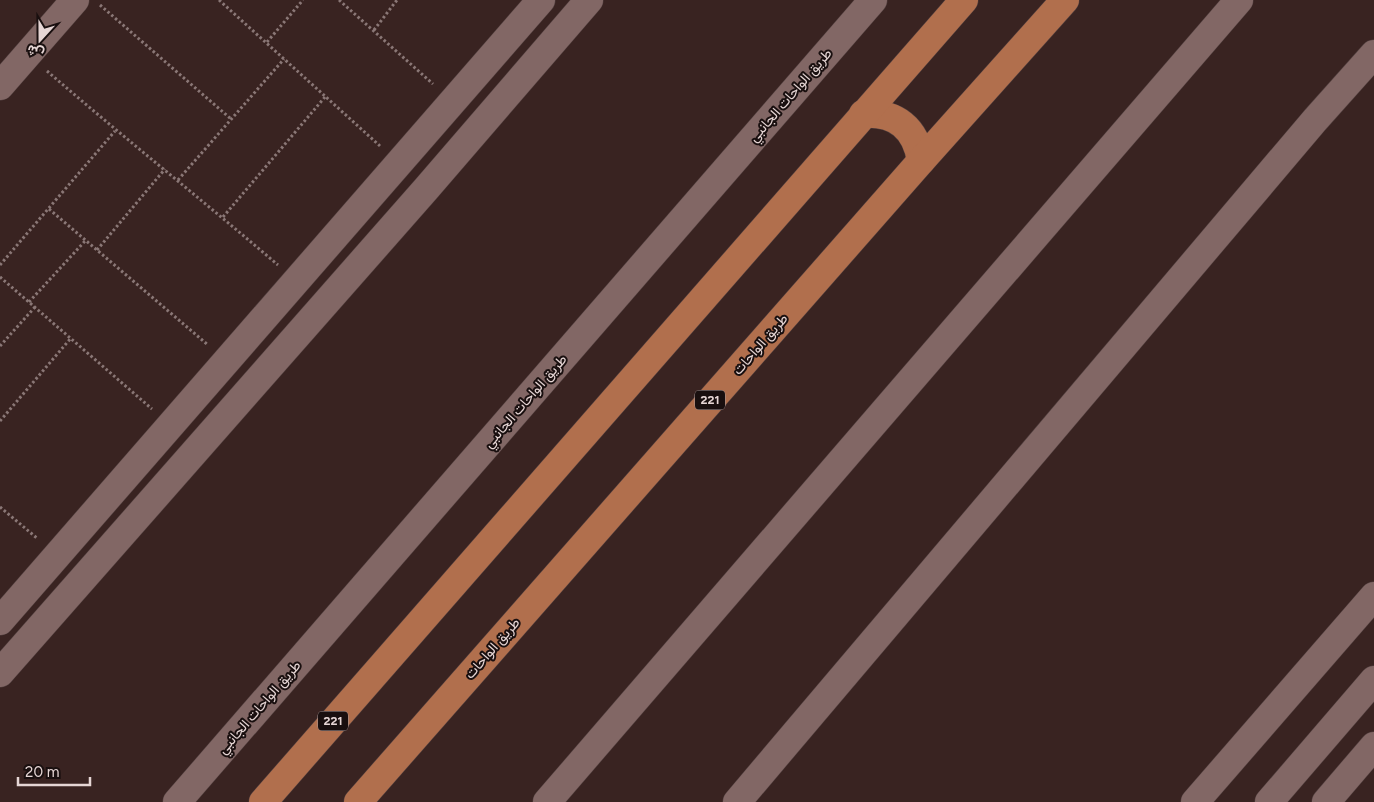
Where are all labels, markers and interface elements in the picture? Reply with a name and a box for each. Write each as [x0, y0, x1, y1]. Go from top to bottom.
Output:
north arrow [15, 15, 65, 65]
text: ش [24, 41, 46, 63]
street label: طريق الواحات الجانبي [745, 45, 838, 148]
street label: طريق الواحات [729, 310, 791, 378]
street label: طريق الواحات الجانبي [480, 351, 573, 454]
road number: 221 [695, 390, 725, 410]
street label: طريق الواحات [461, 614, 523, 682]
street label: طريق الواحات الجانبي [214, 657, 307, 760]
road number: 221 [318, 711, 348, 730]
scale bar [18, 754, 90, 786]
text: 20 m [25, 763, 59, 781]

